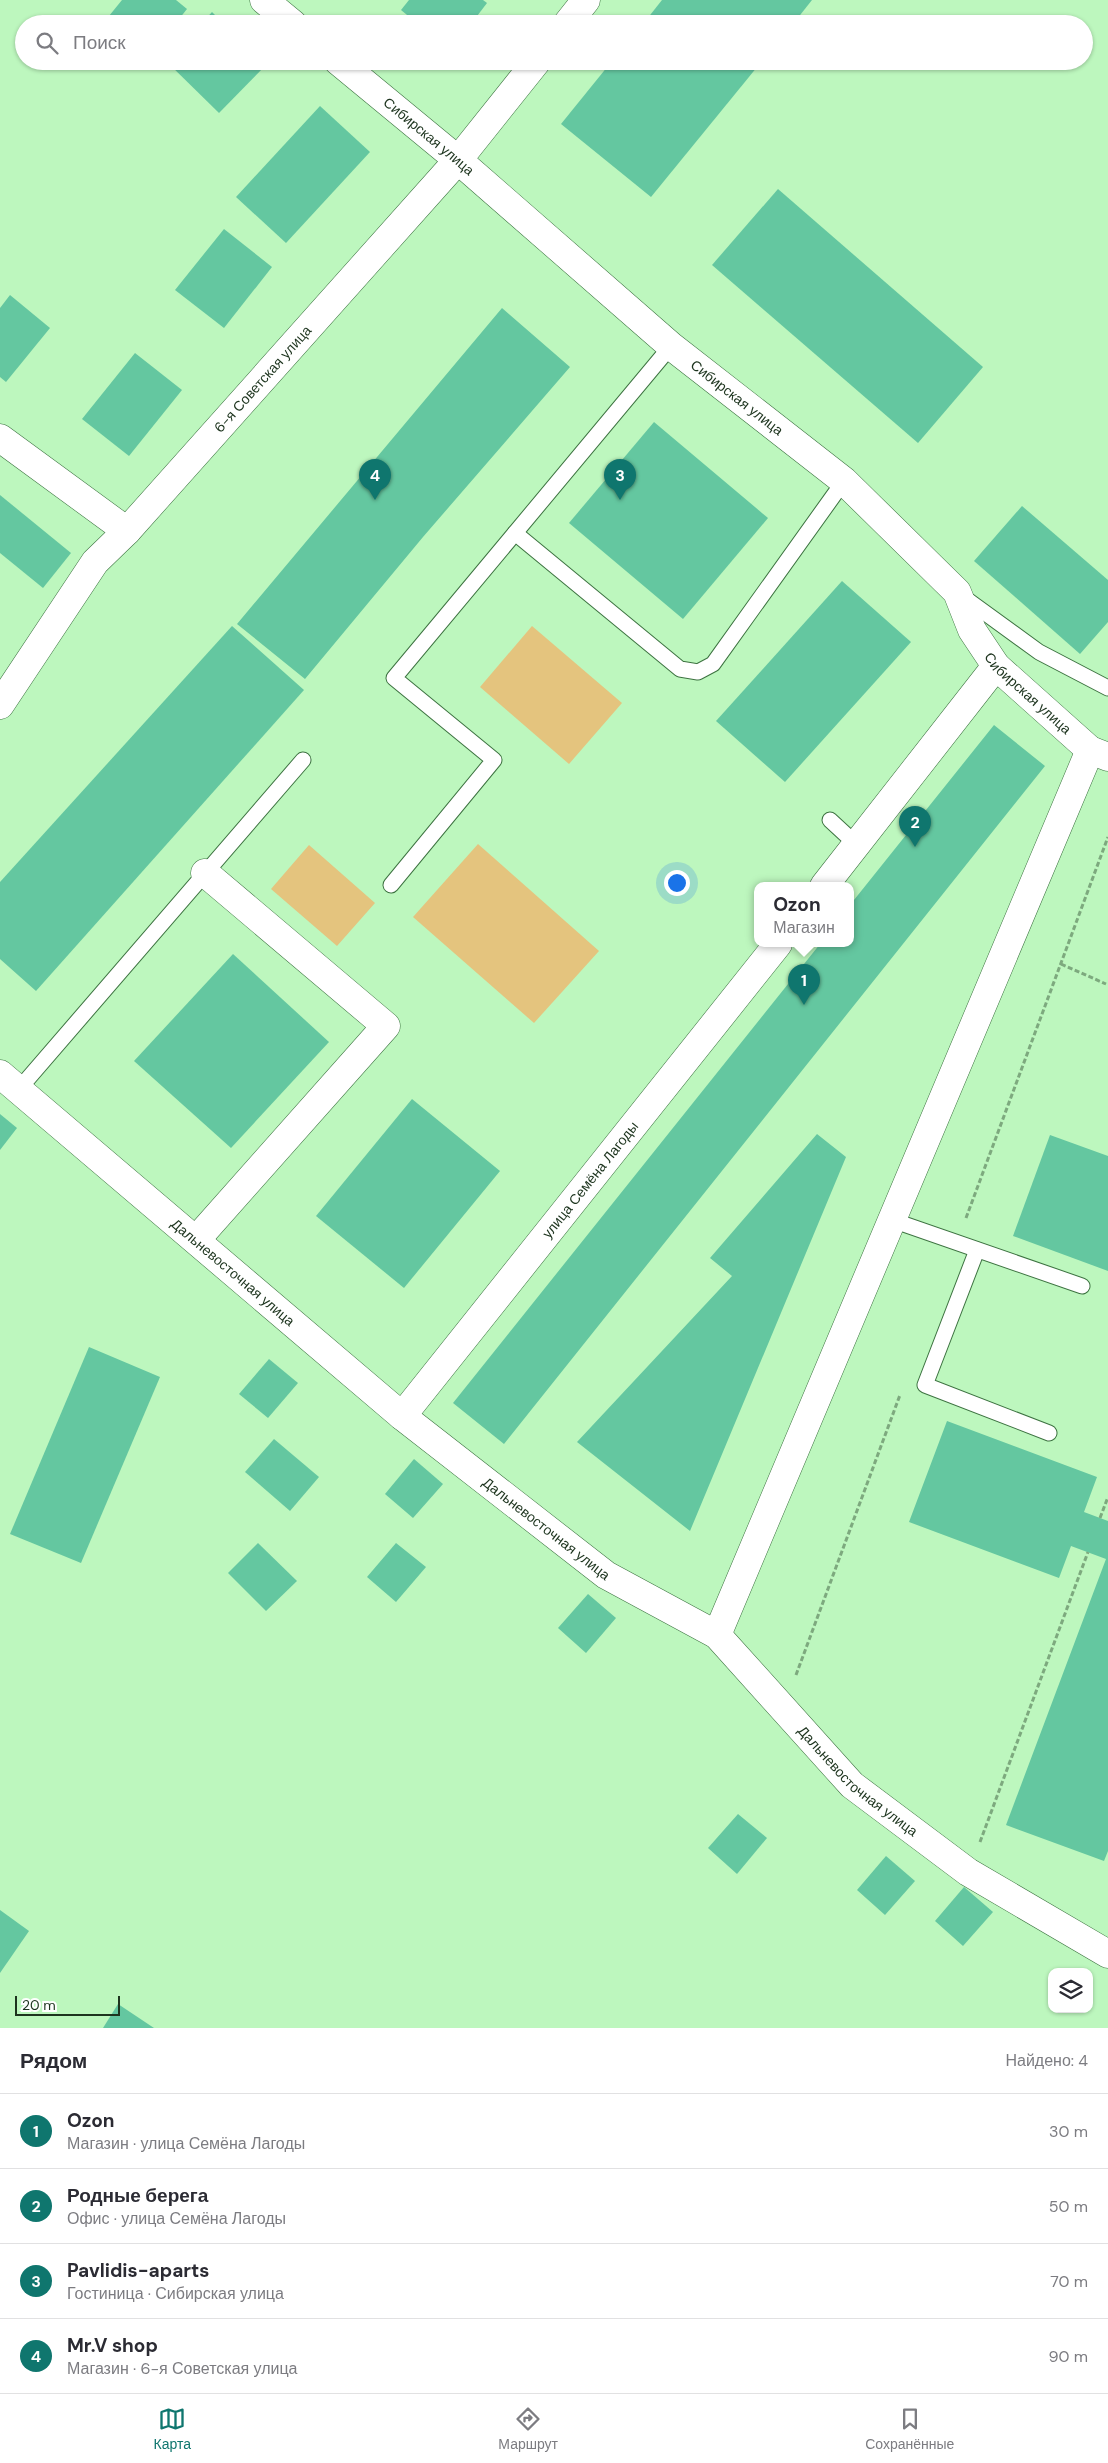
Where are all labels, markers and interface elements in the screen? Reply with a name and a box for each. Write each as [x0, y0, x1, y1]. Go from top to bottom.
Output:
search box [15, 15, 1093, 70]
icon: search [33, 29, 61, 57]
text: Поиск [73, 30, 126, 55]
street label: Сибирская улица [380, 93, 478, 179]
street label: 6-я Советская улица [210, 321, 315, 436]
street label: Сибирская улица [687, 356, 787, 439]
pin: 4 [359, 459, 391, 500]
pin: 3 [604, 459, 636, 500]
street label: Сибирская улица [980, 649, 1075, 738]
pin: 2 [899, 806, 931, 847]
your location [664, 870, 690, 896]
popup [754, 882, 854, 947]
text: Ozon [773, 892, 821, 917]
text: Магазин [773, 917, 835, 938]
pin: 1 [788, 964, 820, 1005]
street label: улица Семёна Лагоды [538, 1118, 642, 1242]
street label: Дальневосточная улица [168, 1215, 299, 1330]
street label: Дальневосточная улица [479, 1473, 614, 1584]
street label: Дальневосточная улица [794, 1722, 922, 1840]
map controls [1048, 1968, 1093, 2013]
button: layers [1048, 1968, 1093, 2013]
scale bar [15, 1993, 120, 2016]
text: 20 m [22, 1996, 56, 2014]
text: Рядом [20, 2047, 87, 2075]
text: Найдено: 4 [1005, 2050, 1088, 2071]
text: Ozon [67, 2108, 115, 2133]
text: 1 [33, 2121, 39, 2142]
text: 30 m [1049, 2121, 1088, 2142]
text: Магазин · улица Семёна Лагоды [67, 2133, 305, 2154]
text: Родные берега [67, 2183, 208, 2208]
text: 2 [31, 2196, 41, 2217]
text: 50 m [1049, 2196, 1088, 2217]
text: Офис · улица Семёна Лагоды [67, 2208, 286, 2229]
text: Pavlidis-aparts [67, 2258, 209, 2283]
text: 3 [31, 2271, 41, 2292]
text: 70 m [1050, 2271, 1088, 2292]
text: Гостиница · Сибирская улица [67, 2283, 284, 2304]
text: Mr.V shop [67, 2333, 158, 2358]
text: 4 [31, 2346, 41, 2367]
text: 90 m [1048, 2346, 1088, 2367]
text: Магазин · 6-я Советская улица [67, 2358, 297, 2379]
tab: Карта [154, 2405, 191, 2453]
tab: Маршрут [498, 2405, 558, 2453]
tab: Сохранённые [865, 2405, 954, 2453]

